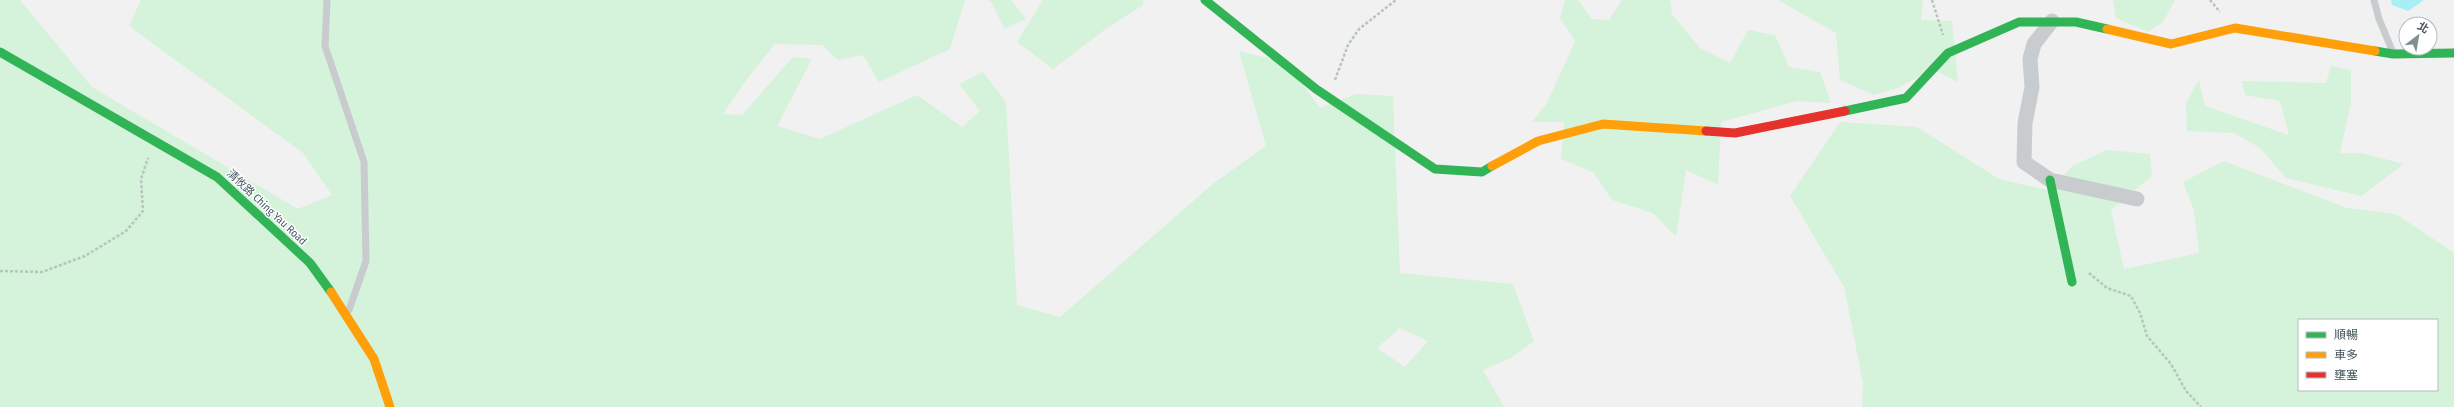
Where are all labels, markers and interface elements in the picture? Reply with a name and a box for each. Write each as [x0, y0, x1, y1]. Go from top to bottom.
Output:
north arrow [2398, 16, 2438, 56]
text: 北 [2415, 19, 2431, 36]
street label: 清攸路 Ching Yau Road [224, 167, 309, 248]
legend [2298, 319, 2438, 391]
text: 順暢 [2334, 328, 2358, 342]
text: 車多 [2334, 348, 2358, 362]
text: 壅塞 [2334, 368, 2358, 382]

